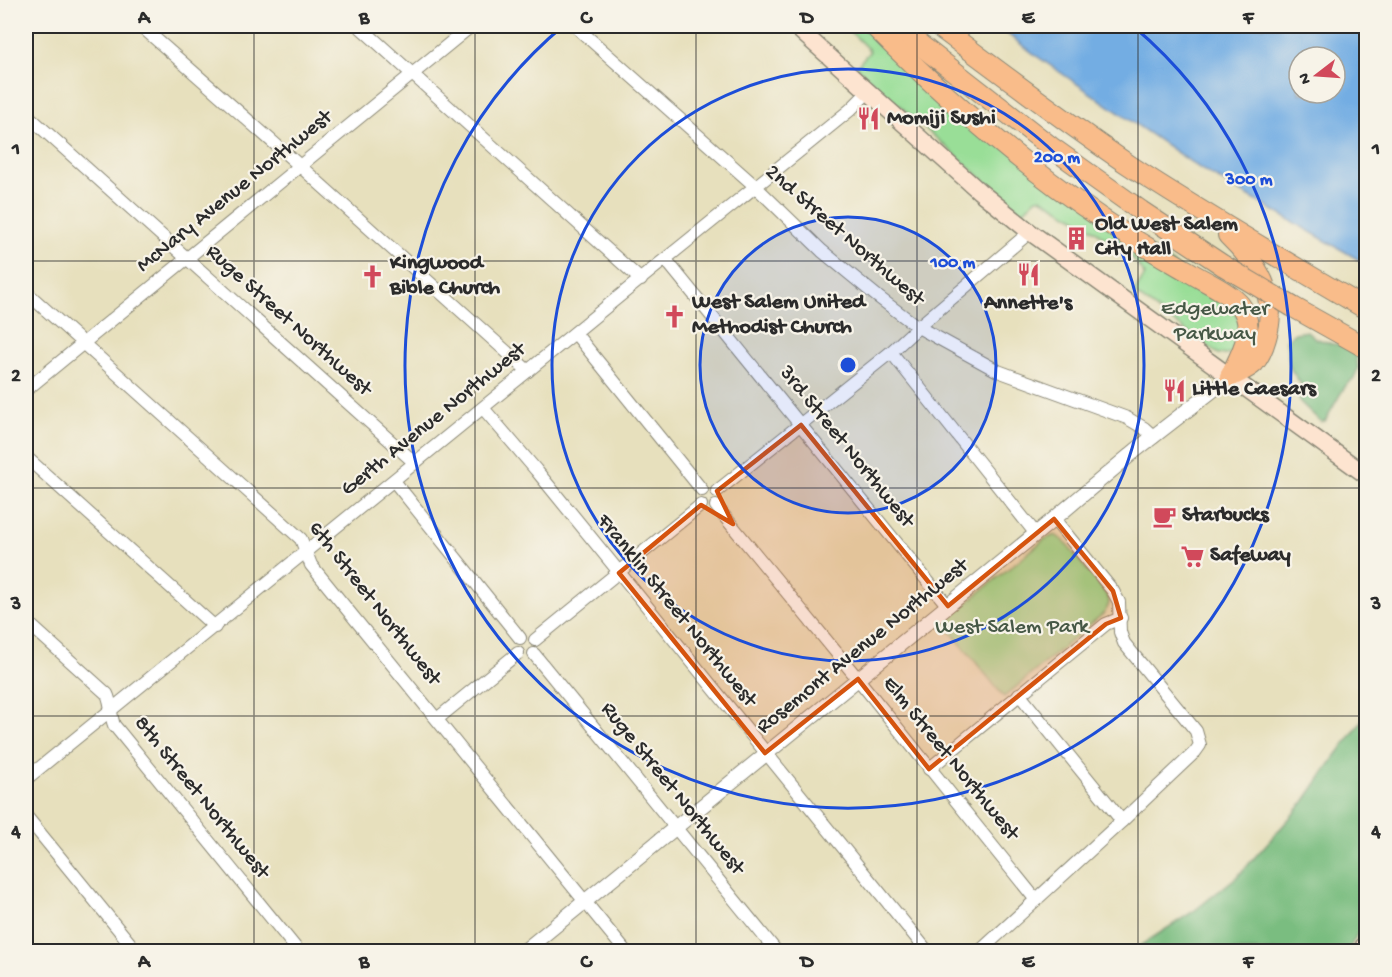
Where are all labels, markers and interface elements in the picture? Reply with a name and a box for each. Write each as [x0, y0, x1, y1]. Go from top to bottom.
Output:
text: A [137, 8, 152, 31]
text: B [358, 8, 370, 31]
text: C [580, 8, 594, 31]
text: D [798, 8, 814, 31]
text: E [1022, 8, 1036, 31]
text: F [1242, 8, 1255, 31]
north arrow [1287, 45, 1347, 105]
text: N [1295, 70, 1317, 86]
street label: McNary Avenue Northwest [132, 104, 340, 279]
restaurant icon: Momiji Sushi [856, 106, 882, 132]
place label: Momiji Sushi [887, 106, 996, 132]
text: 1 [11, 139, 20, 162]
text: 1 [1371, 139, 1380, 162]
text: 200 m [1034, 148, 1080, 169]
street label: 2nd Street Northwest [759, 160, 931, 314]
text: 300 m [1225, 170, 1273, 191]
place label: Old West Salem City Hall [1094, 212, 1238, 263]
building icon: Old West Salem City Hall [1064, 225, 1090, 251]
street label: Ruge Street Northwest [200, 240, 378, 404]
place label: Kingwood Bible Church [389, 251, 500, 302]
text: 100 m [930, 253, 976, 274]
restaurant icon: Annette's [1015, 262, 1041, 288]
church icon: Kingwood Bible Church [359, 264, 385, 290]
place label: West Salem United Methodist Church [691, 290, 867, 341]
place label: Annette's [983, 291, 1074, 317]
park label: Edgewater Parkway [1161, 297, 1271, 348]
church icon: West Salem United Methodist Church [661, 303, 687, 329]
street label: Gerth Avenue Northwest [336, 336, 533, 503]
centre of rings [838, 355, 858, 375]
street label: 3rd Street Northwest [772, 360, 921, 535]
text: 2 [11, 366, 21, 389]
text: 2 [1371, 366, 1381, 389]
restaurant icon: Little Caesars [1161, 377, 1187, 403]
place label: Little Caesars [1192, 377, 1318, 403]
cafe icon: Starbucks [1151, 503, 1177, 529]
place label: Starbucks [1182, 503, 1270, 529]
street label: Franklin Street Northwest [590, 509, 763, 714]
street label: 6th Street Northwest [302, 517, 447, 693]
supermarket icon: Safeway [1179, 543, 1205, 569]
place label: Safeway [1210, 543, 1291, 569]
street label: Rosemont Avenue Northwest [752, 552, 976, 741]
text: 3 [10, 594, 21, 617]
text: 3 [1370, 594, 1381, 617]
park label: West Salem Park [935, 615, 1091, 641]
street label: Elm Street Northwest [876, 672, 1025, 848]
street label: Ruge Street Northwest [594, 697, 751, 882]
street label: 8th Street Northwest [127, 711, 276, 886]
text: 4 [10, 822, 21, 845]
text: 4 [1370, 822, 1381, 845]
text: A [137, 952, 152, 975]
text: B [358, 952, 370, 975]
text: C [580, 952, 594, 975]
text: D [798, 952, 814, 975]
text: E [1022, 952, 1036, 975]
text: F [1242, 952, 1255, 975]

